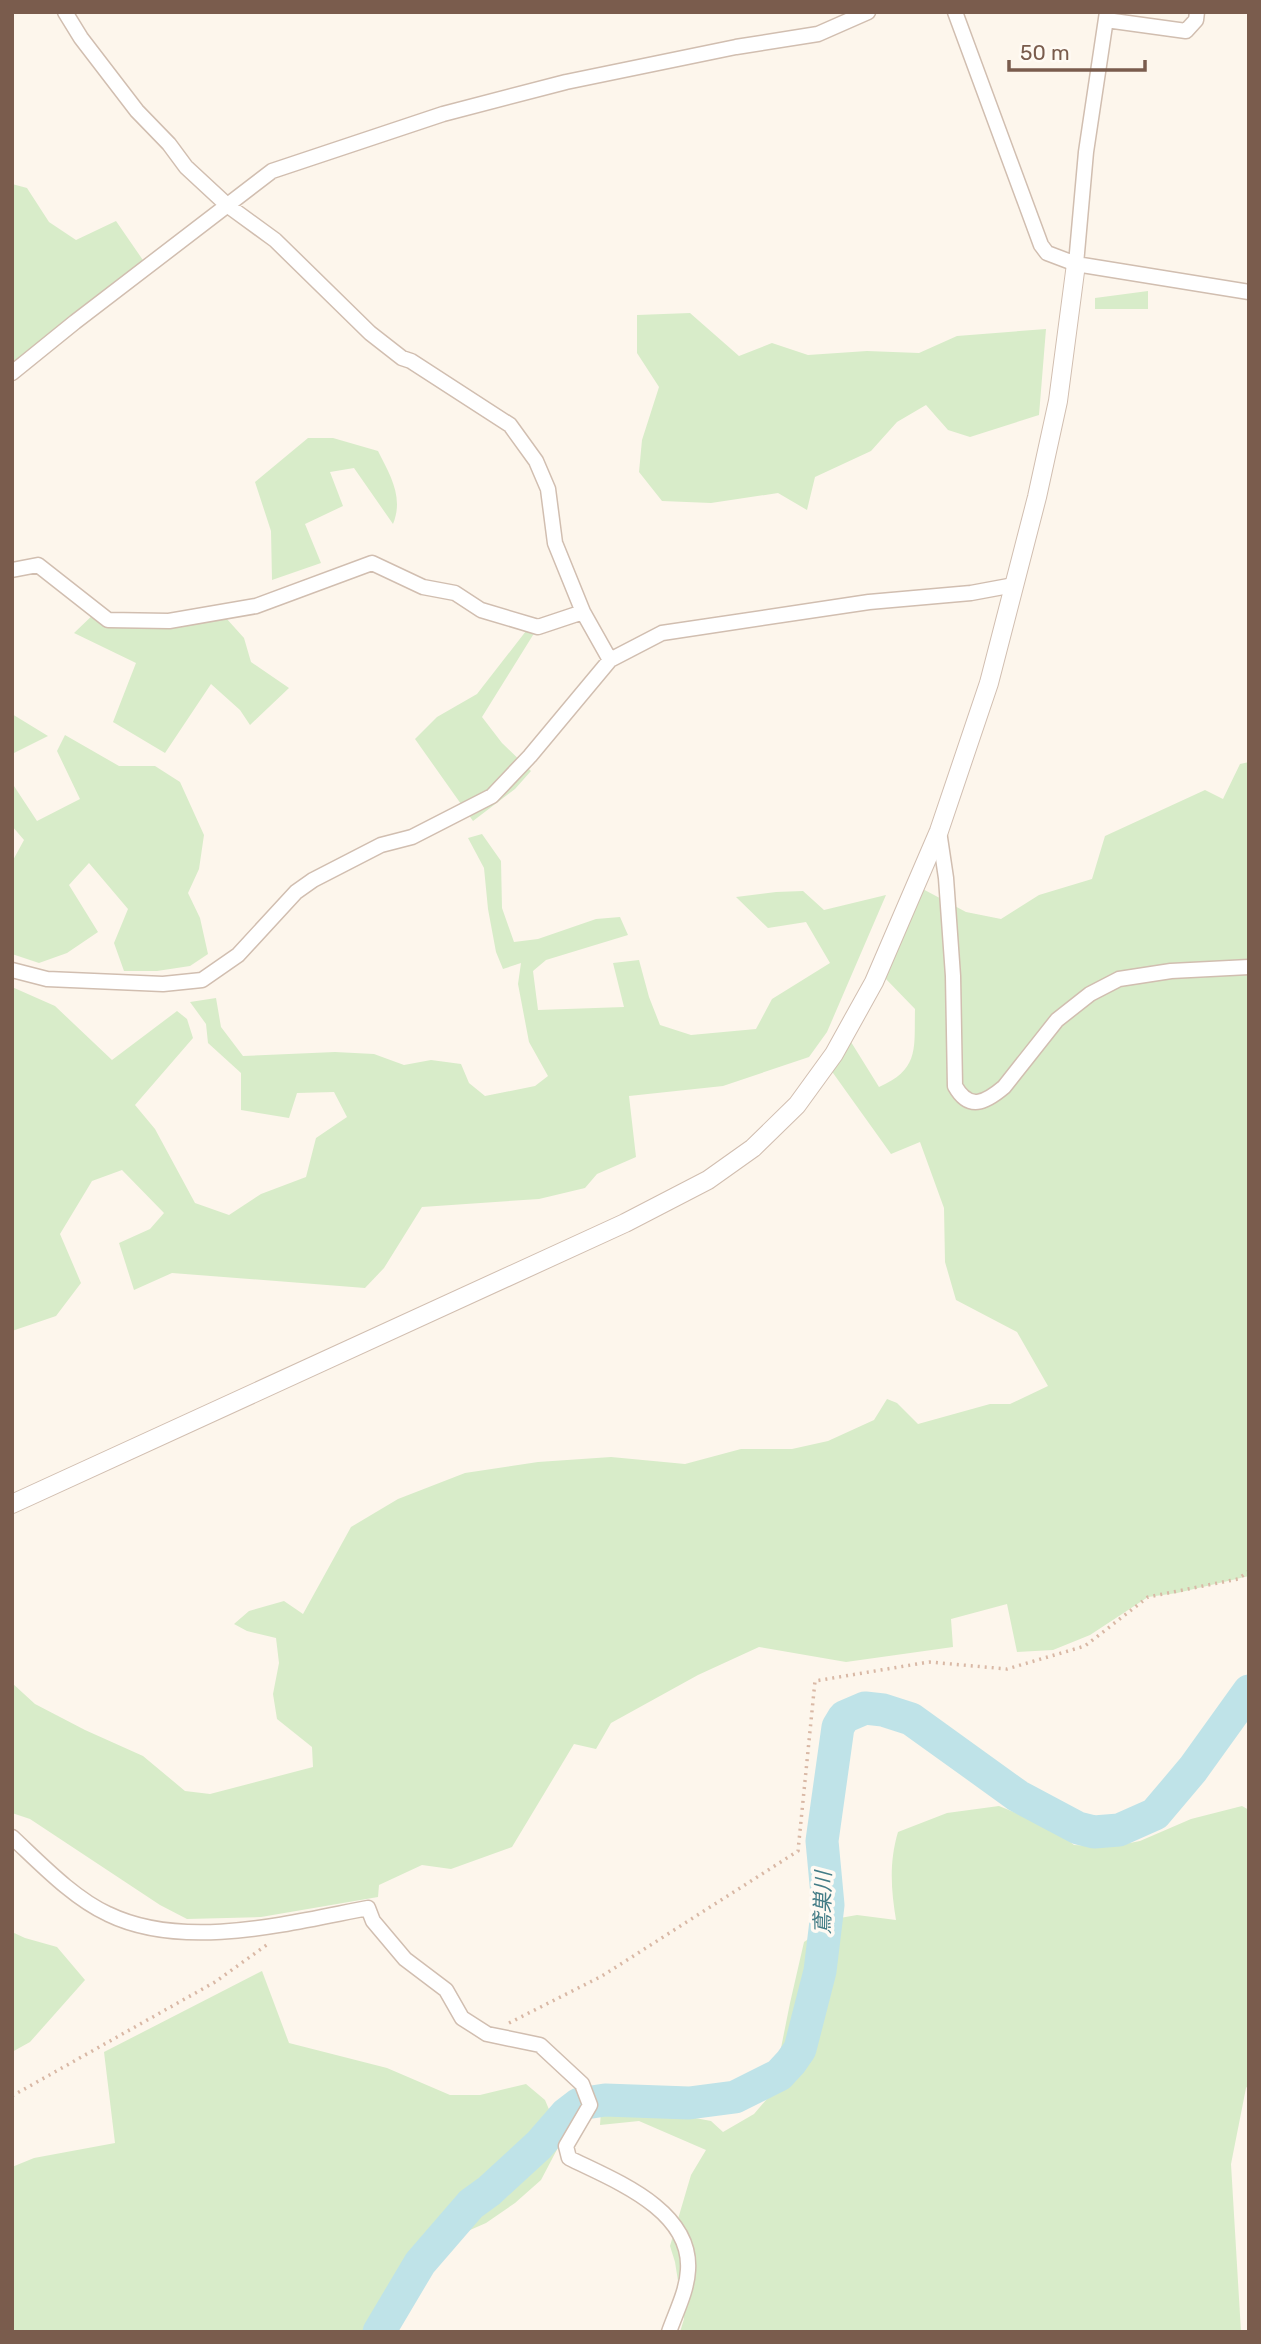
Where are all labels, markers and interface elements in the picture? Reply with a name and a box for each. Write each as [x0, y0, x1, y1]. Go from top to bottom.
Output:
scale bar [1009, 28, 1146, 72]
text: 50 m [1020, 40, 1070, 65]
water label: 鳶巣川 [809, 1869, 836, 1935]

